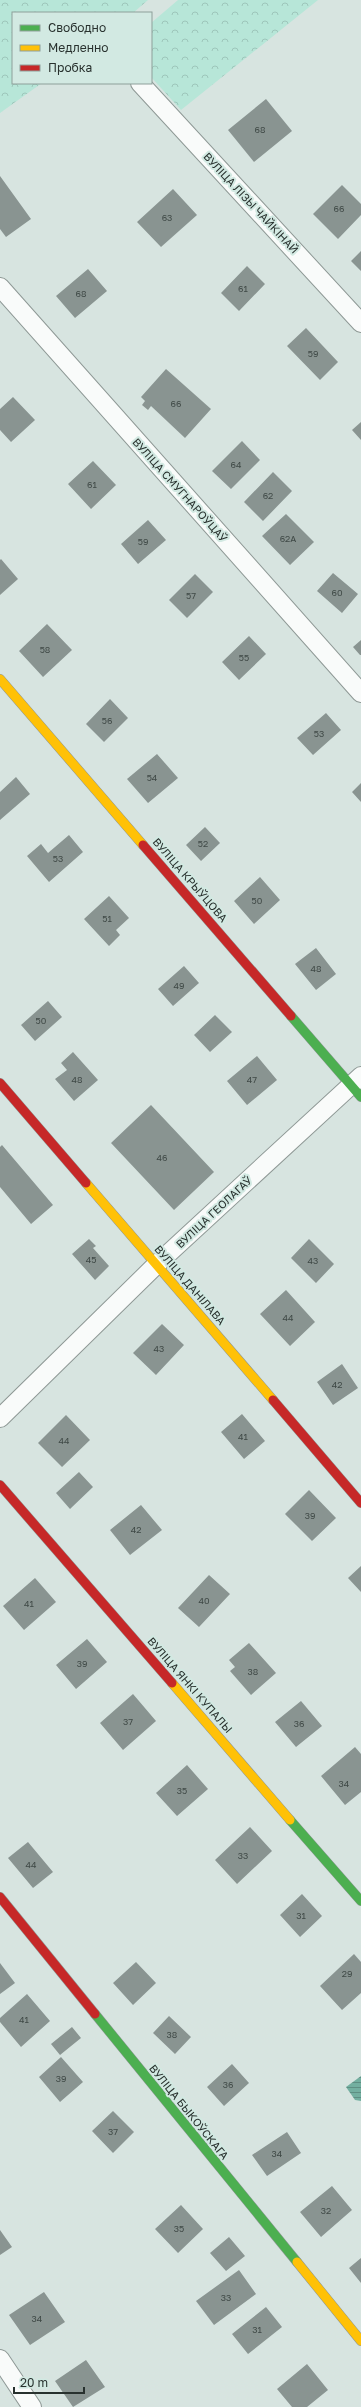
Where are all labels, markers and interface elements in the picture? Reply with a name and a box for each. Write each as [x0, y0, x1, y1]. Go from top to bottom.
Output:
legend [12, 12, 152, 84]
text: Свободно [48, 20, 106, 35]
text: Медленно [48, 40, 108, 55]
text: Пробка [48, 60, 92, 75]
house number: 68 [255, 124, 265, 135]
street label: ВУЛІЦА ЛІЗЫ ЧАЙКІНАЙ [201, 150, 301, 256]
house number: 66 [334, 203, 344, 214]
house number: 63 [162, 212, 172, 223]
house number: 61 [238, 283, 249, 294]
house number: 68 [76, 288, 86, 299]
house number: 59 [308, 348, 318, 359]
house number: 66 [171, 398, 181, 409]
street label: ВУЛІЦА СМУГНАРОЎЦАЎ [130, 435, 231, 545]
house number: 64 [231, 459, 242, 470]
house number: 61 [87, 479, 98, 490]
house number: 62 [263, 490, 273, 501]
house number: 62А [280, 533, 296, 544]
house number: 59 [138, 536, 148, 547]
house number: 60 [331, 587, 343, 598]
house number: 57 [186, 590, 196, 601]
house number: 58 [40, 644, 50, 655]
house number: 55 [239, 652, 249, 663]
house number: 56 [102, 715, 112, 726]
house number: 53 [314, 728, 324, 739]
house number: 54 [147, 772, 158, 783]
street label: ВУЛІЦА КРЫЎЦОВА [150, 835, 231, 925]
house number: 52 [198, 838, 208, 849]
house number: 53 [53, 853, 63, 864]
house number: 50 [252, 895, 263, 906]
house number: 51 [102, 913, 112, 924]
house number: 48 [311, 963, 321, 974]
house number: 49 [174, 980, 184, 991]
house number: 50 [36, 1015, 47, 1026]
house number: 48 [72, 1074, 82, 1085]
house number: 47 [247, 1074, 257, 1085]
house number: 46 [157, 1152, 167, 1163]
street label: ВУЛІЦА ГЕОЛАГАЎ [173, 1173, 255, 1250]
street label: ВУЛІЦА ДАНІЛАВА [152, 1242, 229, 1328]
house number: 45 [86, 1254, 96, 1265]
house number: 43 [308, 1255, 318, 1266]
house number: 44 [283, 1312, 294, 1323]
house number: 43 [154, 1343, 164, 1354]
house number: 42 [332, 1379, 342, 1390]
house number: 41 [238, 1431, 249, 1442]
house number: 44 [59, 1435, 70, 1446]
house number: 39 [305, 1510, 315, 1521]
house number: 42 [131, 1524, 141, 1535]
house number: 40 [198, 1595, 210, 1606]
house number: 41 [24, 1598, 35, 1609]
street label: ВУЛІЦА ЯНКІ КУПАЛЫ [145, 1634, 235, 1735]
house number: 39 [77, 1658, 87, 1669]
house number: 38 [248, 1666, 258, 1677]
house number: 37 [123, 1716, 133, 1727]
house number: 36 [294, 1718, 304, 1729]
house number: 34 [339, 1778, 350, 1789]
house number: 35 [177, 1785, 187, 1796]
house number: 33 [238, 1850, 248, 1861]
house number: 44 [26, 1859, 37, 1870]
house number: 31 [296, 1910, 306, 1921]
house number: 29 [342, 1968, 352, 1979]
house number: 41 [19, 2014, 30, 2025]
house number: 38 [167, 2029, 177, 2040]
street label: ВУЛІЦА БЫКОЎСКАГА [147, 2062, 232, 2162]
house number: 39 [56, 2073, 66, 2084]
house number: 36 [223, 2079, 233, 2090]
house number: 37 [108, 2126, 118, 2137]
house number: 34 [272, 2148, 283, 2159]
house number: 32 [321, 2205, 331, 2216]
house number: 35 [174, 2223, 184, 2234]
house number: 33 [221, 2292, 231, 2303]
house number: 34 [32, 2313, 43, 2324]
house number: 31 [252, 2324, 262, 2335]
scale bar [14, 2369, 84, 2395]
text: 20 m [20, 2375, 48, 2390]

